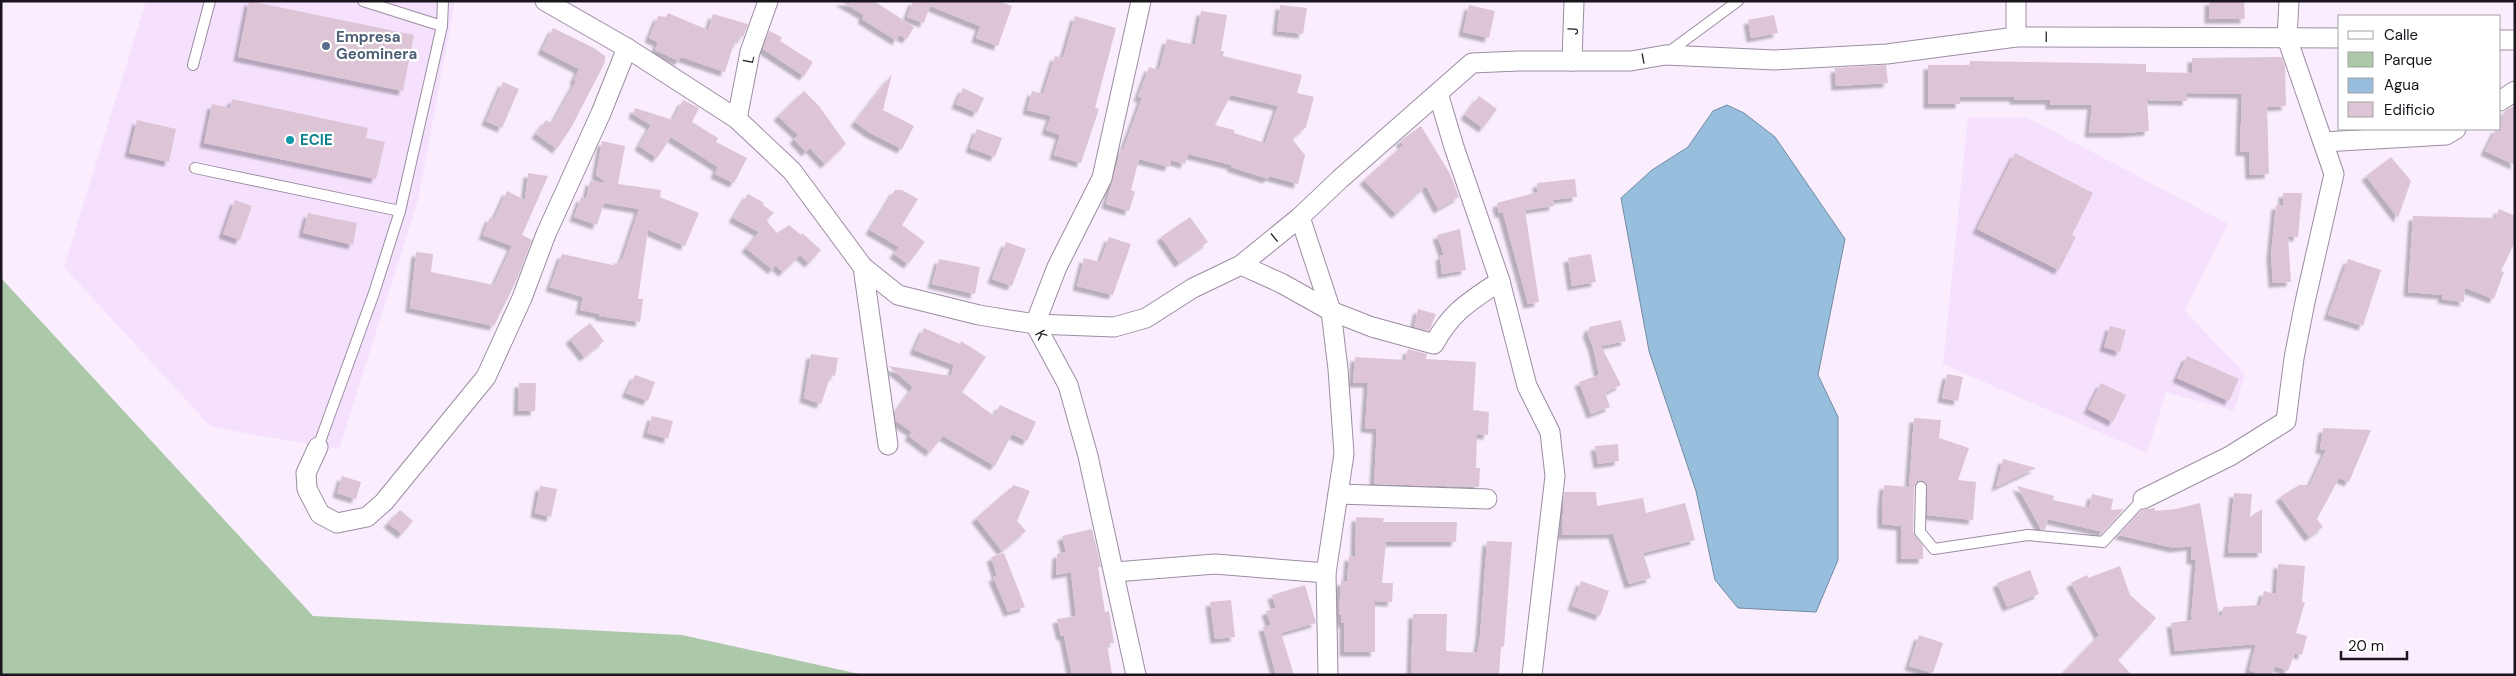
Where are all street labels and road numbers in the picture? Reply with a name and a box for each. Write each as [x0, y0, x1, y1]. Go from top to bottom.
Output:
street label: J [1563, 27, 1583, 35]
street label: I [2045, 27, 2048, 47]
street label: I [1640, 49, 1646, 69]
street label: L [738, 53, 759, 65]
street label: I [1267, 229, 1282, 247]
street label: K [1030, 326, 1052, 344]

